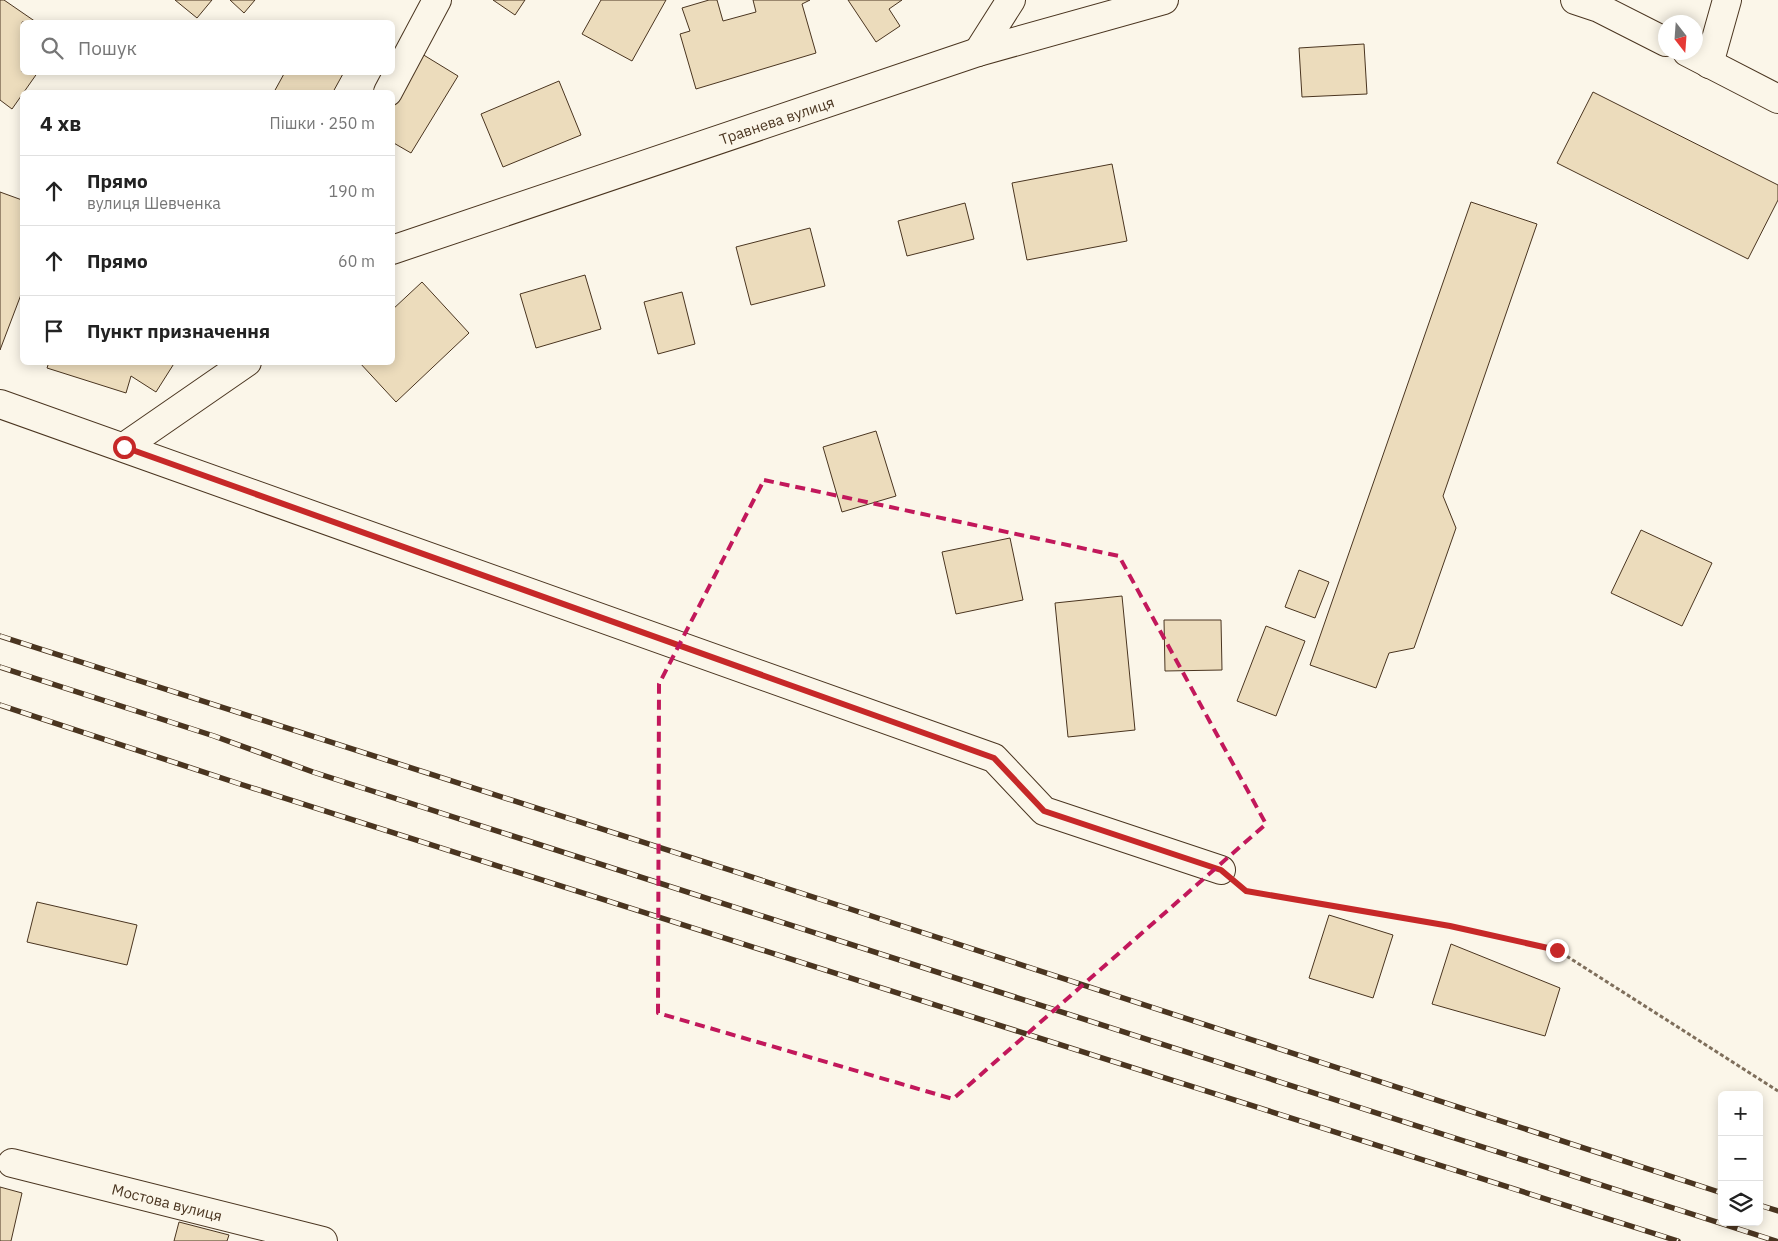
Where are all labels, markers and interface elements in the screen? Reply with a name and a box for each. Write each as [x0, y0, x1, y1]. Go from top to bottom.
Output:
north arrow [1658, 15, 1703, 60]
search box [20, 20, 395, 75]
icon: search [38, 34, 66, 62]
text: Пошук [78, 36, 137, 60]
street label: Травнева вулиця [717, 92, 836, 148]
text: 4 хв [40, 109, 81, 137]
text: Пішки · 250 m [270, 113, 375, 133]
text: Прямо [87, 169, 148, 193]
icon: ahead [40, 177, 68, 205]
text: 190 m [328, 181, 375, 201]
text: вулиця Шевченка [87, 193, 221, 213]
icon: ahead [40, 247, 68, 275]
text: Прямо [87, 249, 148, 273]
text: 60 m [338, 251, 375, 271]
icon: arrive [40, 317, 68, 345]
text: Пункт призначення [87, 319, 270, 343]
route start [113, 436, 136, 459]
route end [1546, 939, 1569, 962]
map controls [1718, 1091, 1763, 1226]
button: + [1718, 1091, 1763, 1136]
button: − [1718, 1136, 1763, 1181]
street label: Мостова вулиця [110, 1179, 224, 1225]
button: layers [1718, 1181, 1763, 1226]

